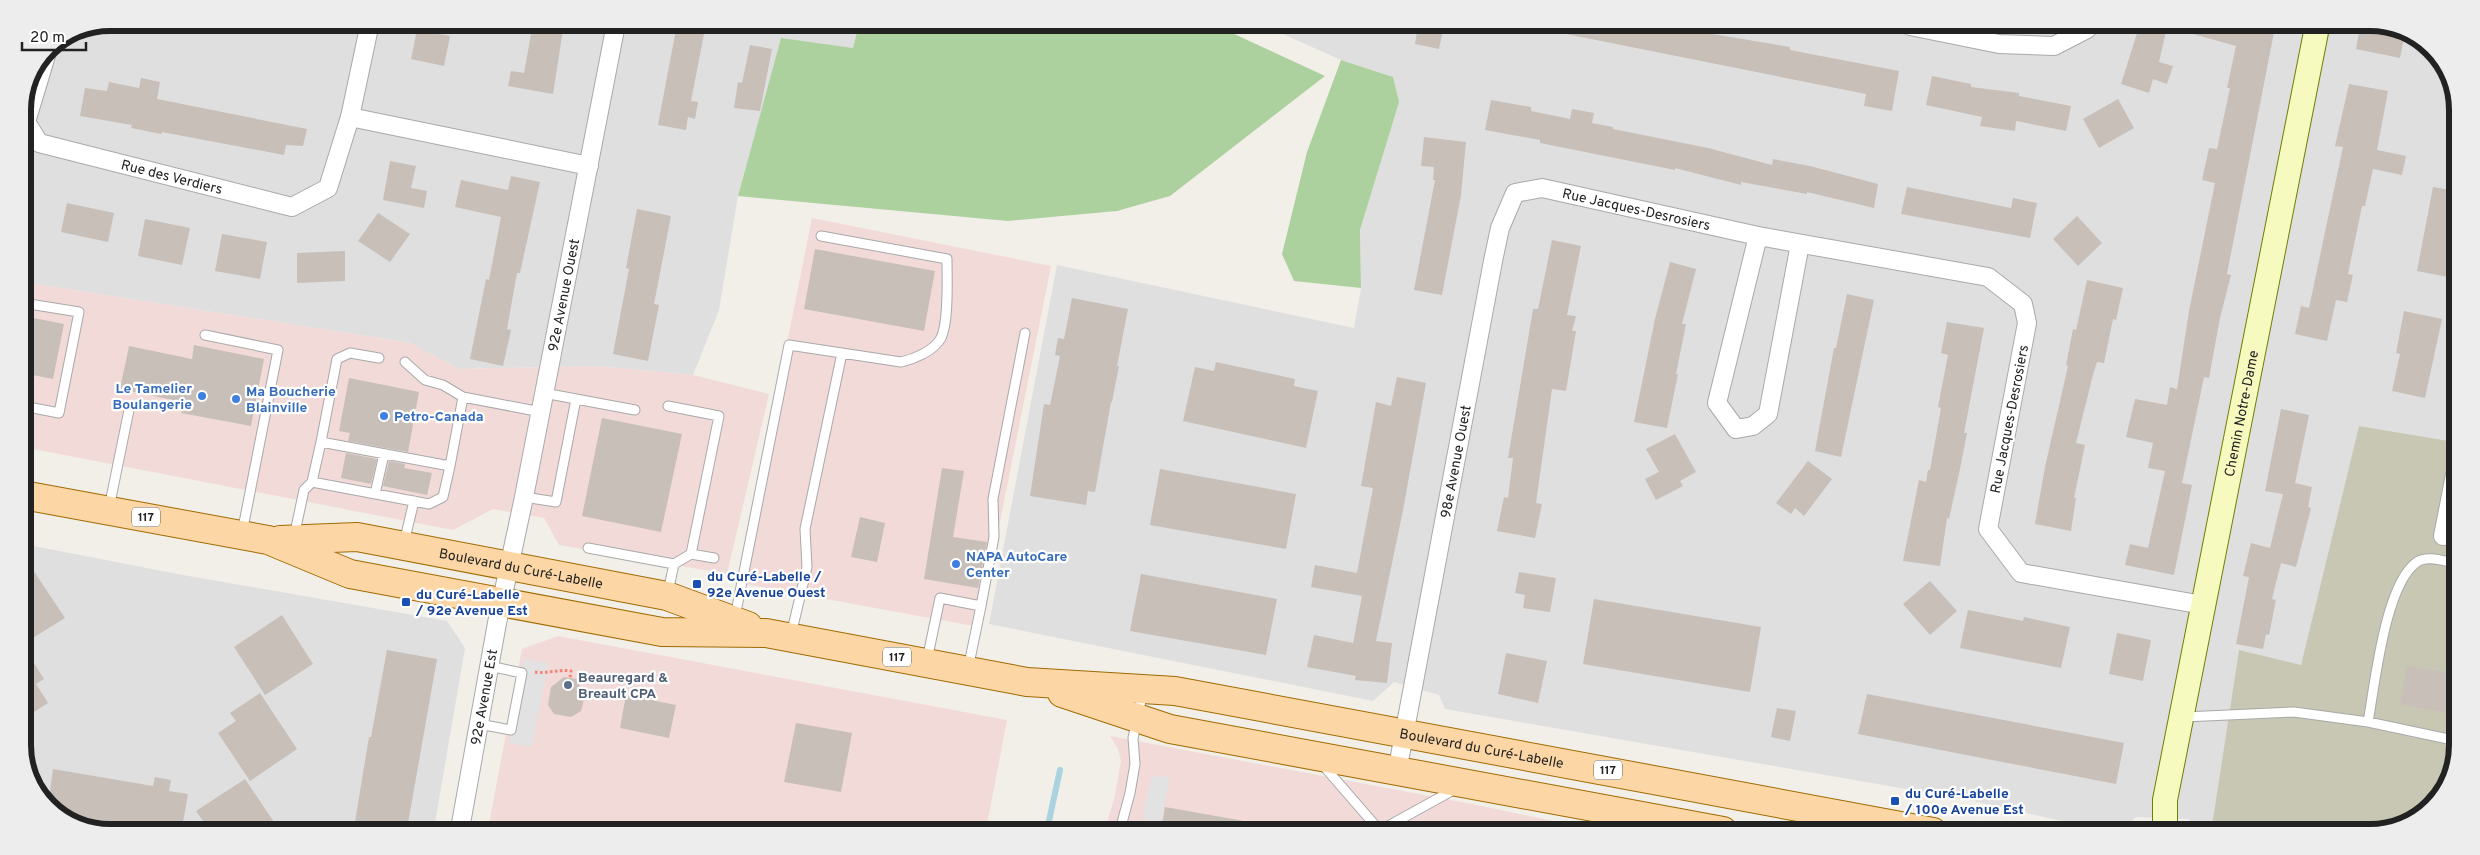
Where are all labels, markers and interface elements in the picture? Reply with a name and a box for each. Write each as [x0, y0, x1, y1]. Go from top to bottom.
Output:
scale bar [22, 20, 86, 52]
text: 20 m [30, 29, 65, 48]
street label: Rue des Verdiers [119, 157, 224, 199]
street label: Rue Jacques-Desrosiers [1561, 186, 1712, 235]
street label: 92e Avenue Ouest [545, 237, 584, 353]
street label: Rue Jacques-Desrosiers [1988, 344, 2033, 495]
street label: Chemin Notre-Dame [2222, 349, 2263, 478]
place label: Le Tamelier Boulangerie [112, 381, 192, 414]
place label: Ma Boucherie Blainville [246, 384, 336, 417]
marker: Le Tamelier Boulangerie [196, 390, 208, 402]
marker: Ma Boucherie Blainville [230, 393, 242, 405]
street label: 98e Avenue Ouest [1438, 404, 1476, 520]
place label: Petro-Canada [394, 409, 484, 426]
marker: Petro-Canada [378, 410, 390, 422]
road number: 117 [132, 508, 160, 526]
street label: Boulevard du Curé-Labelle [437, 546, 604, 594]
place label: NAPA AutoCare Center [966, 549, 1068, 582]
marker: NAPA AutoCare Center [950, 558, 962, 570]
place label: du Curé-Labelle / 92e Avenue Ouest [707, 569, 825, 602]
marker: du Curé-Labelle / 92e Avenue Ouest [691, 578, 703, 590]
place label: du Curé-Labelle / 92e Avenue Est [415, 587, 528, 620]
marker: du Curé-Labelle / 92e Avenue Est [400, 596, 412, 608]
street label: 92e Avenue Est [468, 648, 502, 747]
road number: 117 [883, 648, 911, 666]
place label: Beauregard & Breault CPA [578, 670, 668, 703]
marker: Beauregard & Breault CPA [562, 679, 574, 691]
street label: Boulevard du Curé-Labelle [1398, 726, 1565, 773]
road number: 117 [1594, 760, 1622, 780]
place label: du Curé-Labelle / 100e Avenue Est [1904, 786, 2024, 819]
marker: du Curé-Labelle / 100e Avenue Est [1889, 795, 1901, 807]

